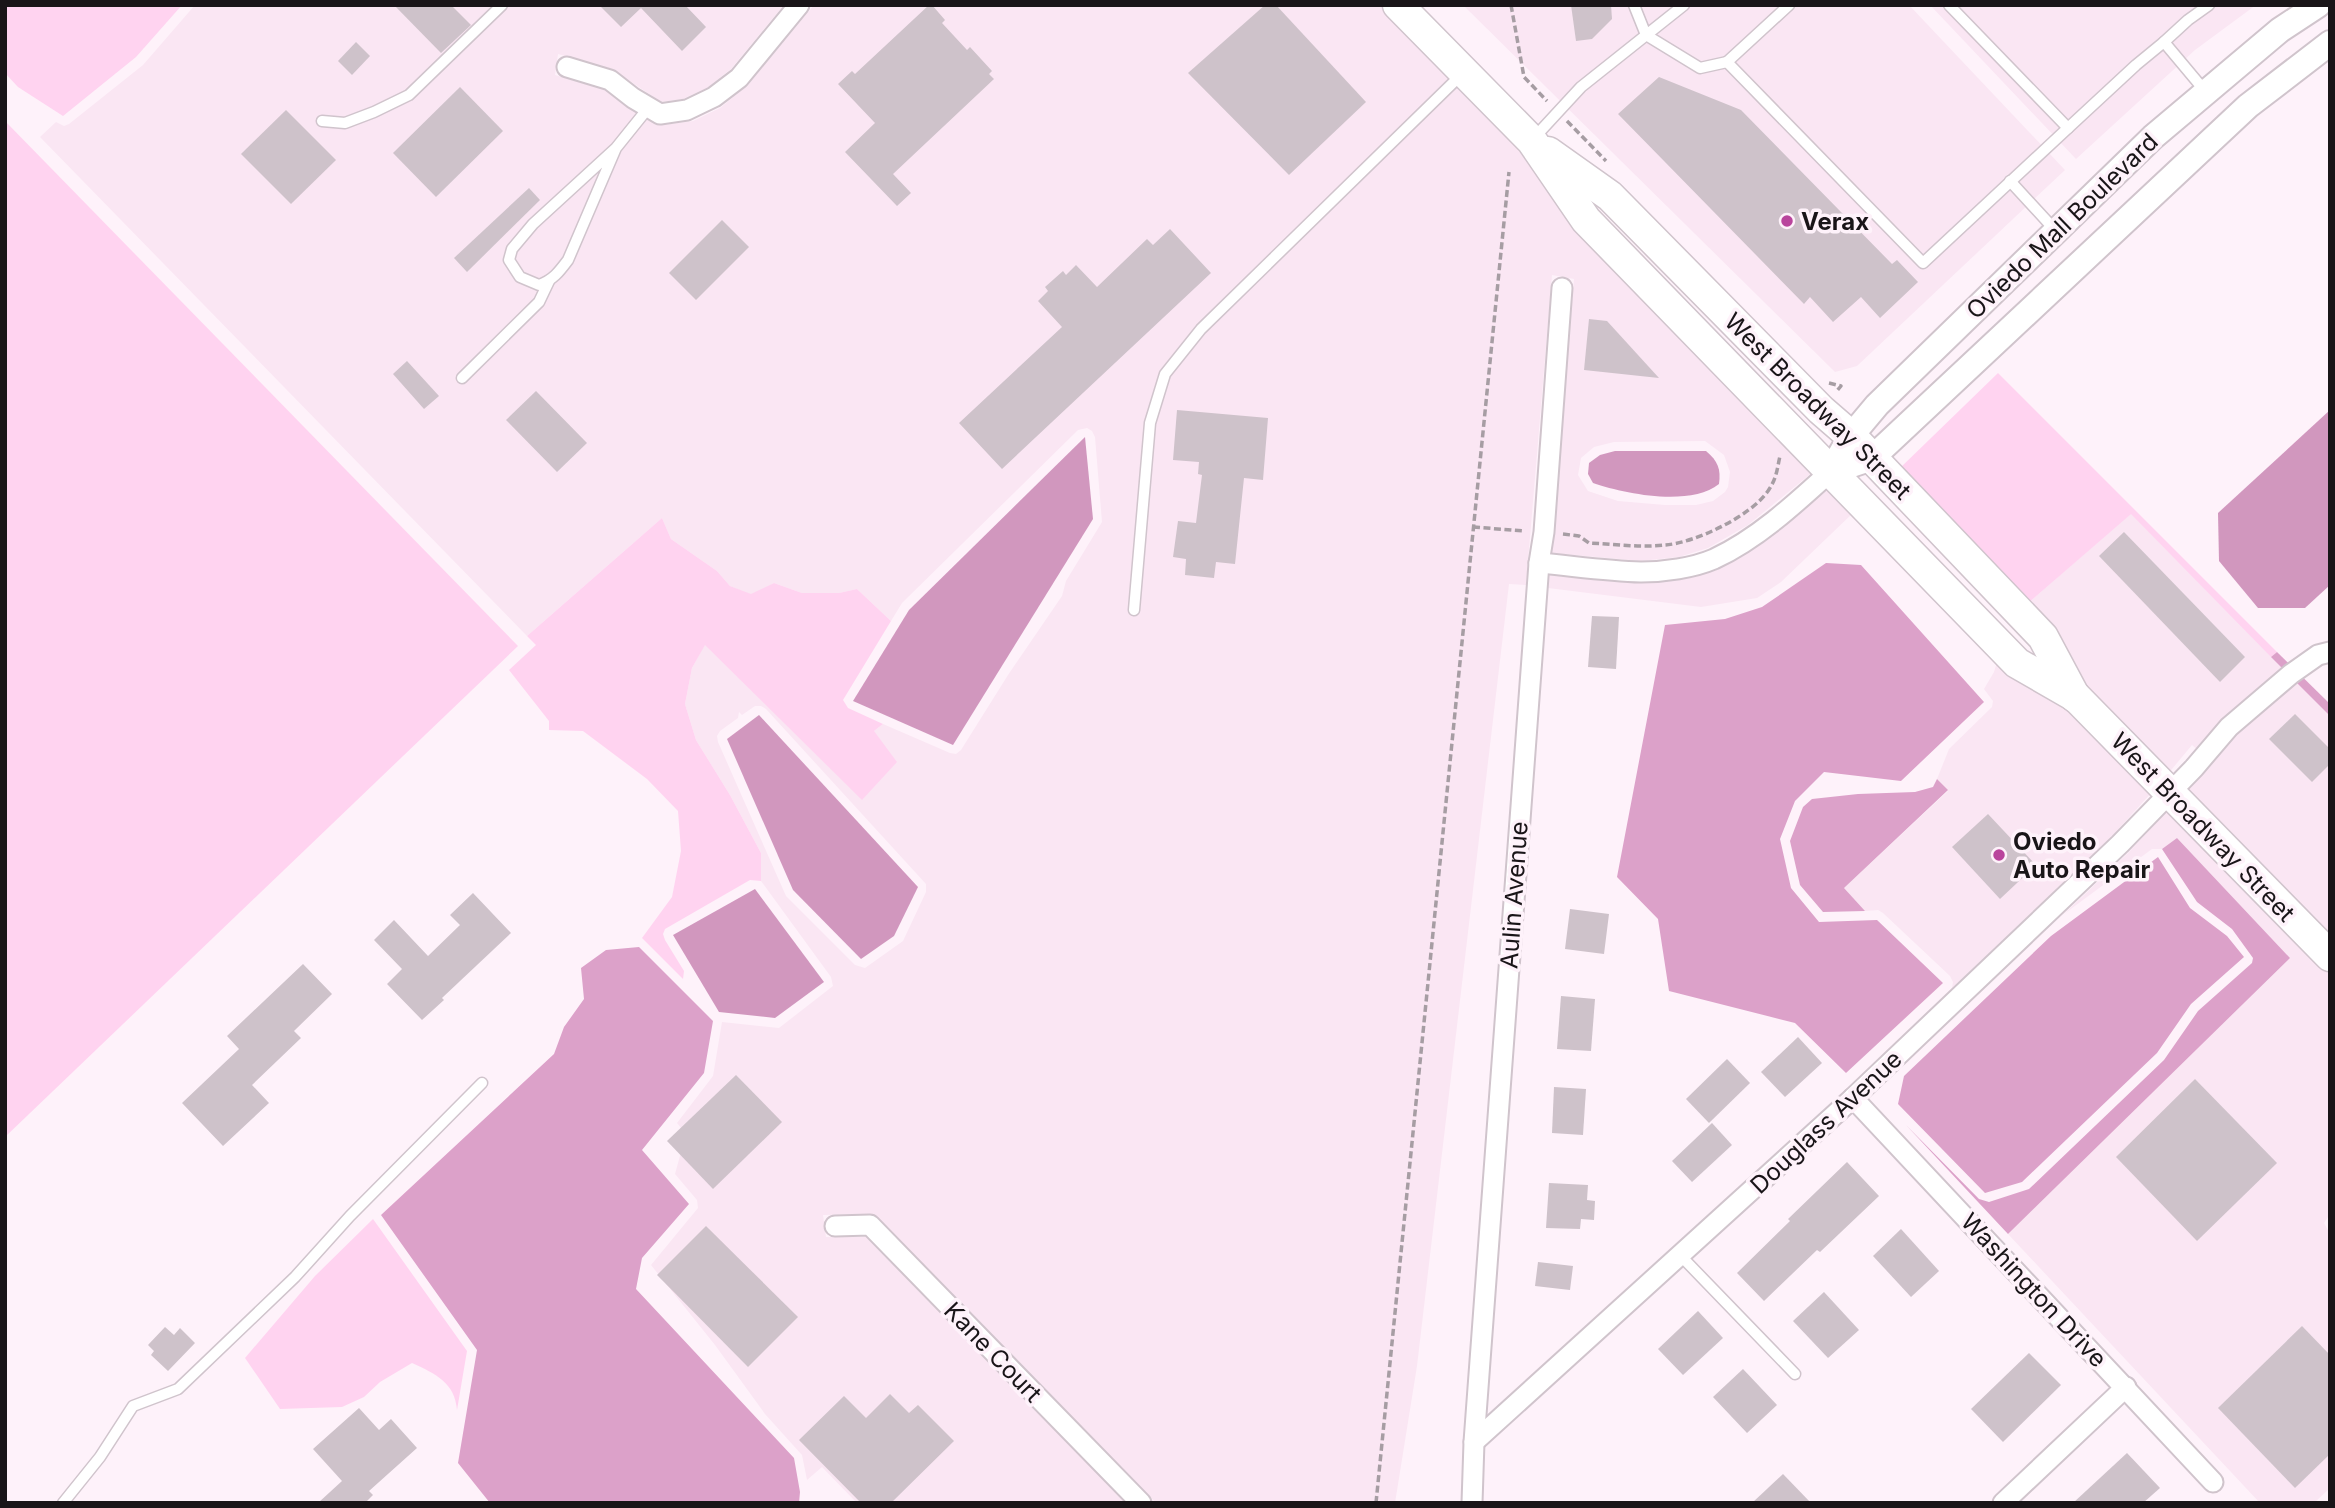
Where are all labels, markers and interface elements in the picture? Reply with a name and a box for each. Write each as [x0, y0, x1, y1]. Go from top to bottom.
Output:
street label: Oviedo Mall Boulevard [1960, 127, 2164, 325]
place label: Verax [1801, 207, 1869, 236]
marker: Verax [1779, 213, 1795, 229]
street label: West Broadway Street [1719, 307, 1917, 505]
street label: West Broadway Street [2105, 726, 2301, 928]
street label: Aulin Avenue [1494, 820, 1534, 970]
place label: Oviedo Auto Repair [2013, 827, 2150, 884]
marker: Oviedo Auto Repair [1991, 847, 2007, 863]
street label: Douglass Avenue [1744, 1044, 1908, 1200]
street label: Washington Drive [1955, 1207, 2113, 1373]
street label: Kane Court [938, 1296, 1048, 1408]

